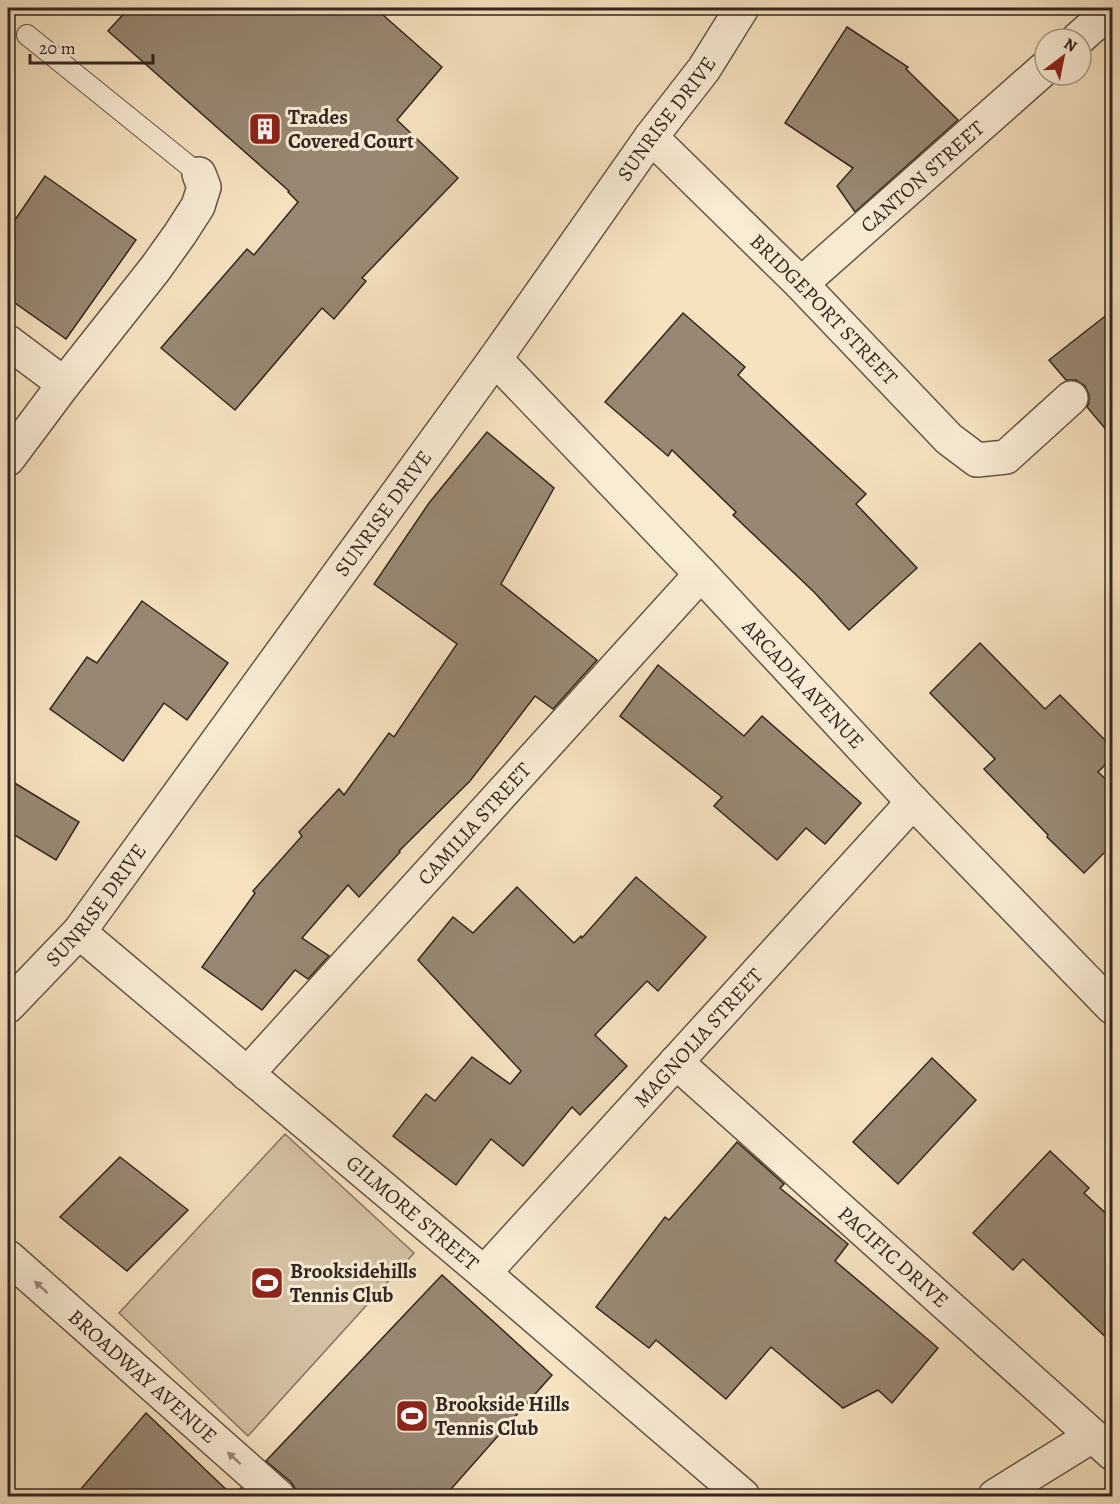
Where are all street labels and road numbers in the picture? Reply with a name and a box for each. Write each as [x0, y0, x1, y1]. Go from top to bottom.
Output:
street label: SUNRISE DRIVE [610, 51, 722, 186]
street label: CANTON STREET [854, 114, 991, 239]
street label: BRIDGEPORT STREET [744, 228, 904, 391]
street label: SUNRISE DRIVE [328, 445, 438, 582]
street label: ARCADIA AVENUE [735, 612, 871, 755]
street label: CAMILIA STREET [411, 756, 538, 891]
street label: SUNRISE DRIVE [39, 838, 153, 973]
street label: MAGNOLIA STREET [627, 962, 769, 1114]
street label: GILMORE STREET [340, 1149, 485, 1277]
street label: PACIFIC DRIVE [832, 1200, 955, 1314]
street label: BROADWAY AVENUE [62, 1303, 223, 1450]

